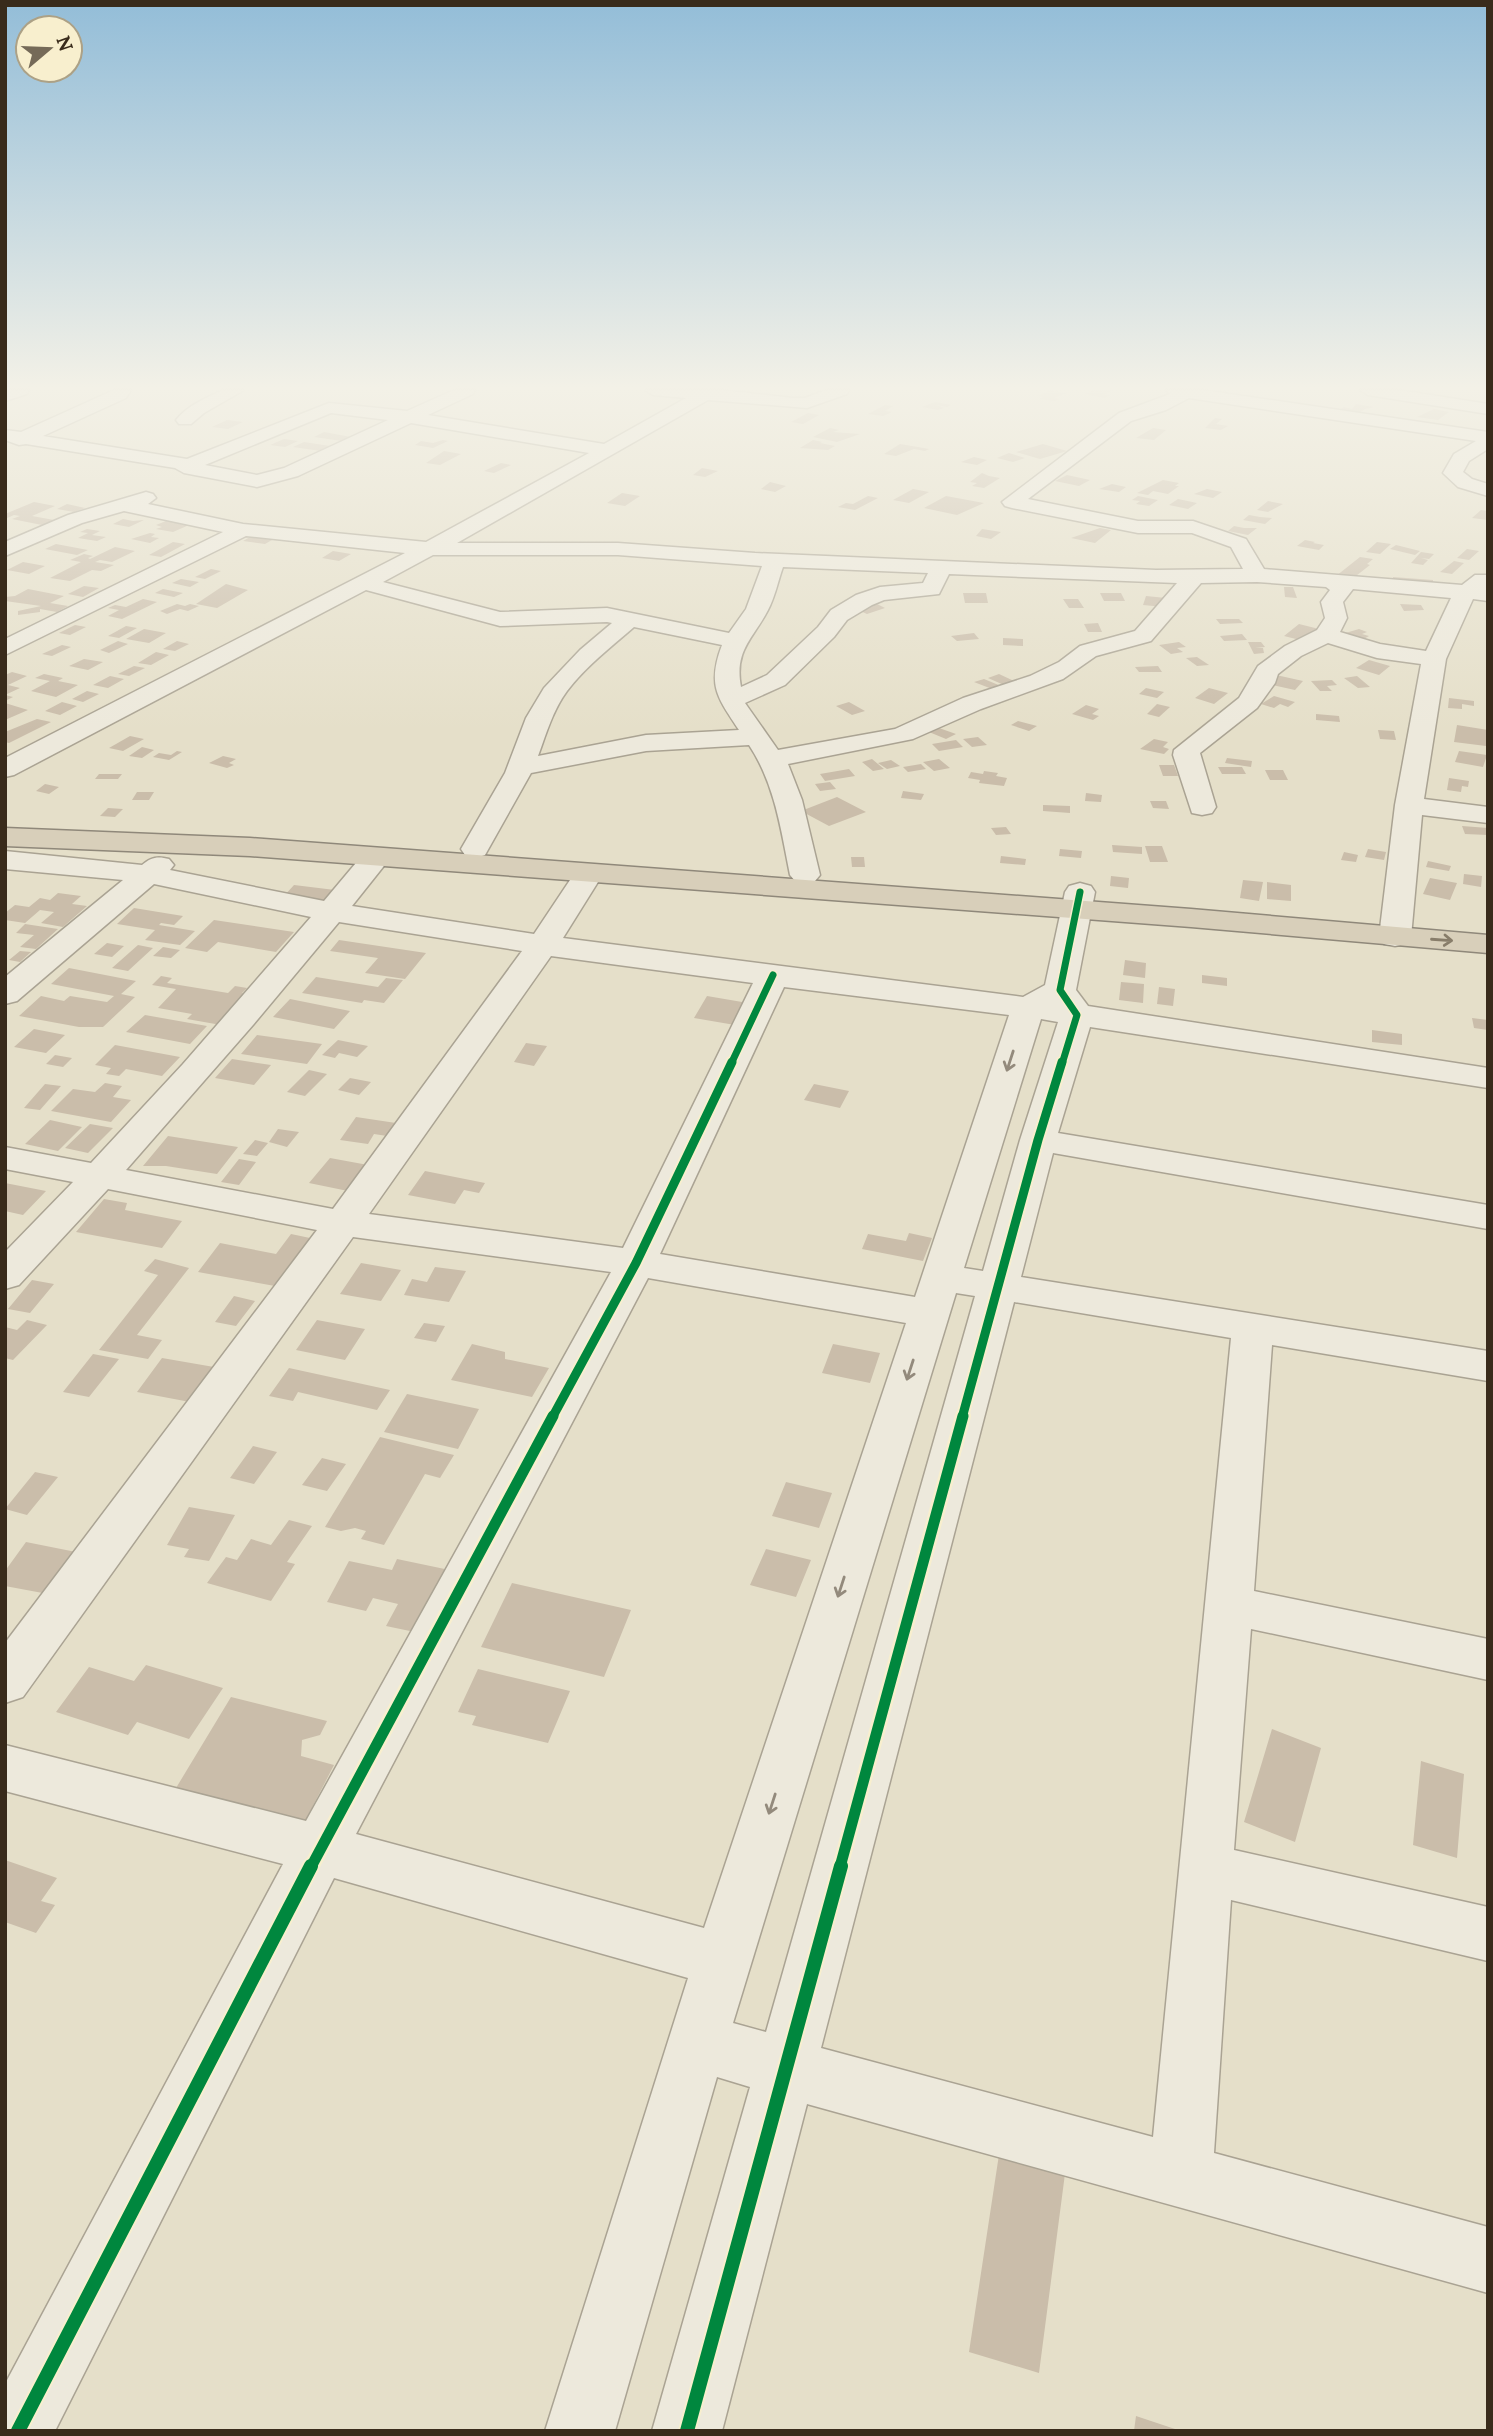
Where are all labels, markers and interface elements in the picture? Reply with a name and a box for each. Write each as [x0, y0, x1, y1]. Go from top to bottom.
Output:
north arrow [14, 14, 84, 84]
text: N [51, 33, 79, 55]
one-way arrow [1430, 934, 1452, 947]
one-way arrow [1003, 1049, 1016, 1071]
one-way arrow [903, 1359, 916, 1381]
one-way arrow [834, 1576, 847, 1598]
one-way arrow [765, 1792, 777, 1814]

